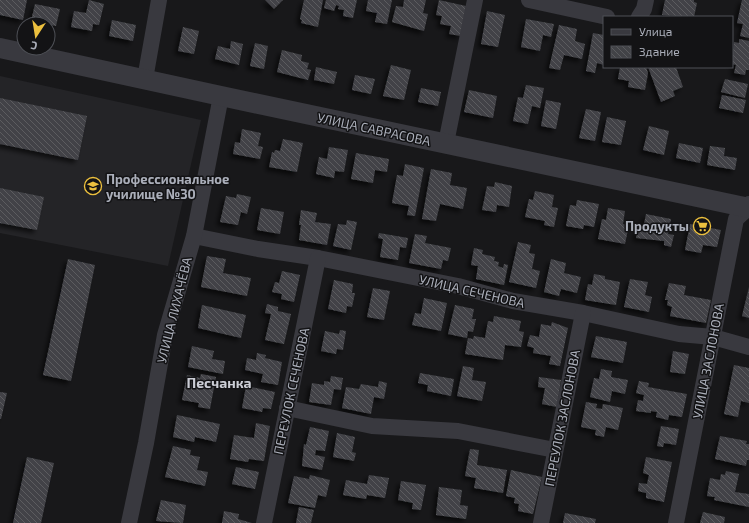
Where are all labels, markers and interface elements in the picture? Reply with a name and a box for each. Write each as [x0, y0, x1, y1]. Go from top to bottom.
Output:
north arrow [16, 16, 56, 56]
legend [603, 16, 733, 68]
text: Улица [639, 24, 672, 38]
text: С [29, 39, 38, 53]
text: Здание [639, 44, 680, 58]
street label: УЛИЦА САВРАСОВА [316, 109, 432, 149]
place label: Профессиональное училище №30 [106, 171, 229, 202]
school or university icon: Профессиональное училище №30 [83, 176, 103, 196]
supermarket icon: Продукты [692, 216, 712, 236]
place label: Продукты [625, 218, 689, 234]
street label: УЛИЦА ЛИХАЧЁВА [153, 255, 195, 365]
street label: УЛИЦА СЕЧЕНОВА [418, 271, 526, 311]
street label: УЛИЦА ЗАСЛОНОВА [689, 302, 727, 420]
street label: ПЕРЕУЛОК СЕЧЕНОВА [270, 326, 312, 456]
street label: ПЕРЕУЛОК ЗАСЛОНОВА [541, 348, 583, 488]
district label: Песчанка [186, 374, 252, 391]

